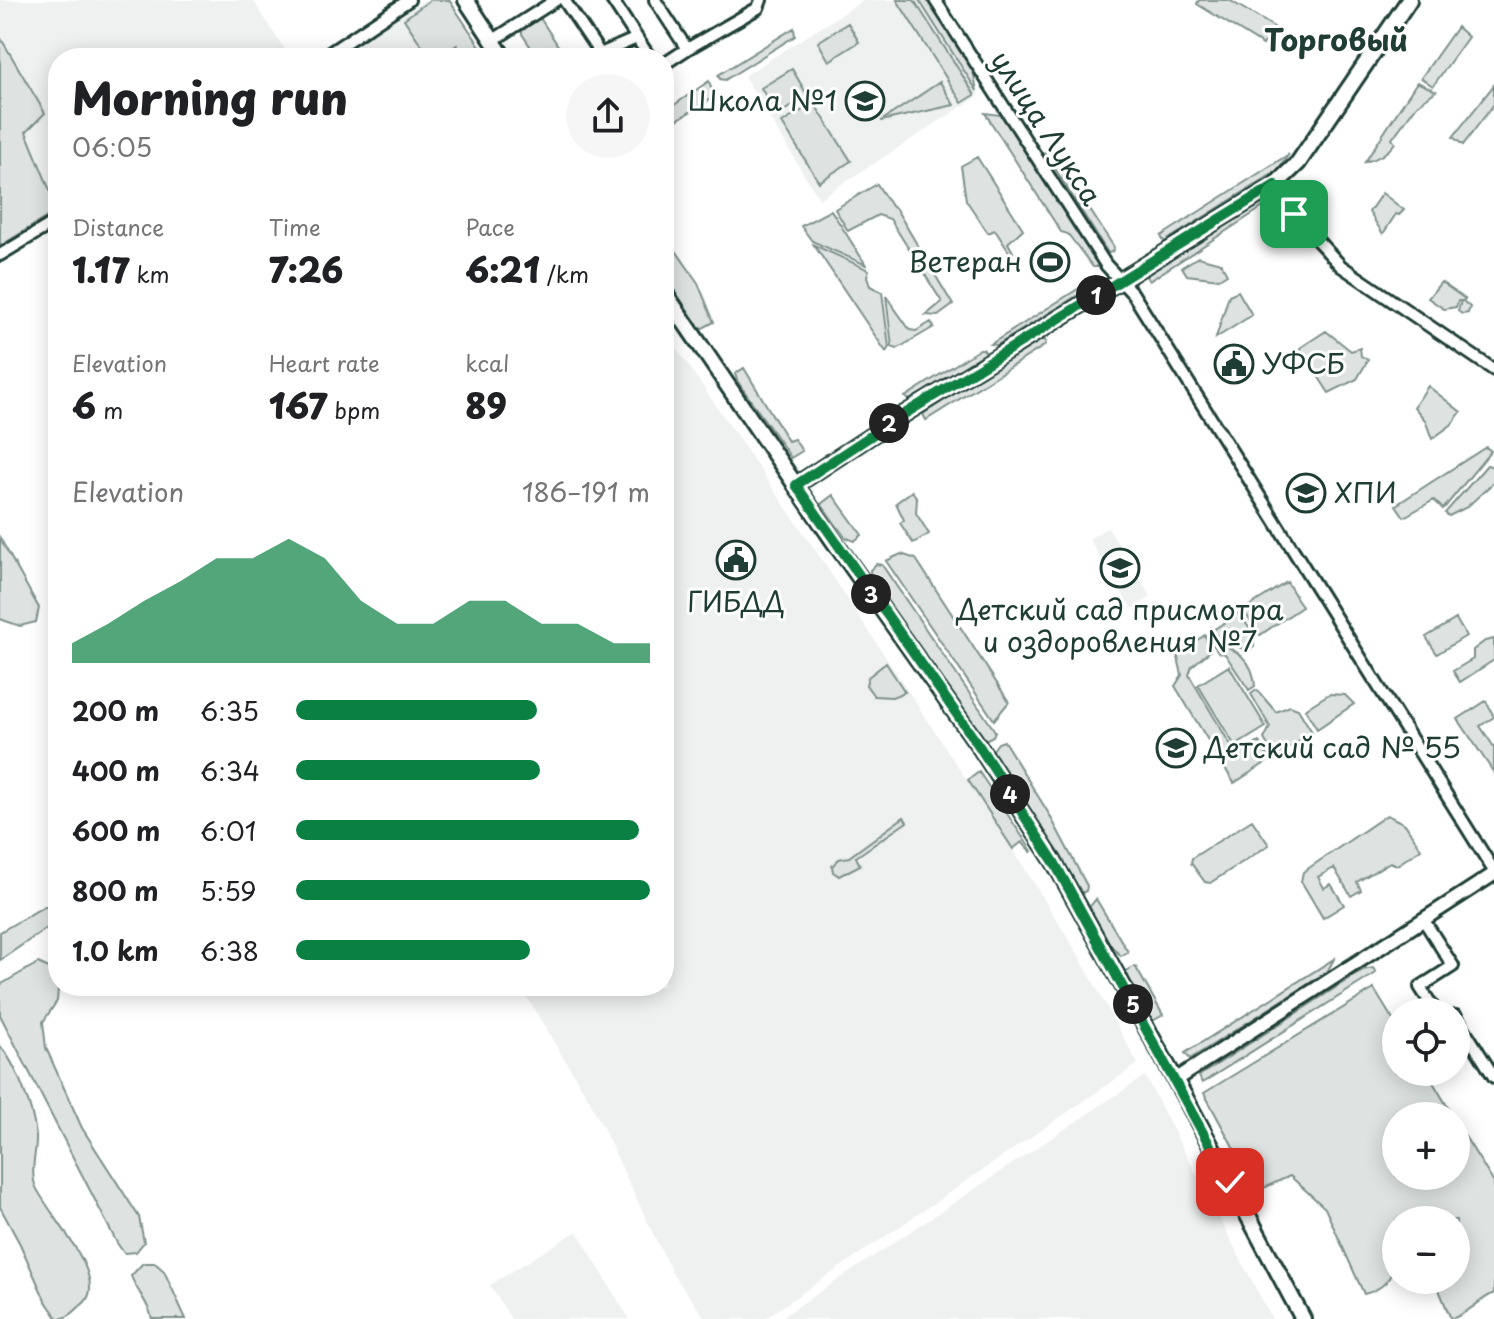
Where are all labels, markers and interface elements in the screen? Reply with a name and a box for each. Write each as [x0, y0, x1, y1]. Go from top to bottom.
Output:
district label: Торговый [1264, 16, 1408, 61]
street label: улица Лукса [981, 41, 1114, 214]
text: Morning run [72, 64, 348, 130]
button: share [566, 74, 650, 158]
place label: Школа №1 [688, 78, 837, 121]
school or university icon: Школа №1 [844, 80, 886, 122]
text: 06:05 [72, 127, 152, 166]
pin [1260, 180, 1328, 248]
icon: arrive [1272, 192, 1316, 236]
text: Distance [72, 210, 164, 243]
text: Time [269, 210, 321, 243]
text: Pace [465, 210, 515, 243]
place label: Ветеран [908, 239, 1022, 282]
sports icon: Ветеран [1029, 241, 1071, 283]
text: 1.17 [72, 243, 129, 295]
text: 7:26 [269, 243, 343, 295]
text: 6:21 [465, 243, 540, 295]
text: km [129, 257, 170, 290]
text: /km [540, 257, 589, 290]
pin: 1 [1076, 275, 1116, 315]
text: 1 [1091, 278, 1101, 311]
place label: УФСБ [1262, 341, 1345, 384]
public building icon: УФСБ [1213, 343, 1255, 385]
text: Elevation [72, 346, 167, 379]
text: Heart rate [269, 346, 380, 379]
text: kcal [465, 346, 509, 379]
text: 6 [72, 379, 96, 431]
text: 167 [269, 379, 327, 431]
text: 89 [465, 379, 507, 431]
text: m [96, 393, 123, 426]
text: bpm [327, 393, 380, 426]
pin: 2 [869, 403, 909, 443]
text: 2 [881, 406, 897, 439]
place label: ХПИ [1334, 470, 1397, 513]
text: Elevation [72, 472, 184, 511]
text: 186–191 m [522, 472, 650, 511]
school or university icon: ХПИ [1285, 472, 1327, 514]
public building icon: ГИБДД [715, 539, 757, 581]
school or university icon: Детский сад присмотра и оздоровления №7 [1099, 547, 1141, 589]
pin: 3 [851, 574, 891, 614]
text: 3 [864, 577, 878, 610]
place label: ГИБДД [687, 579, 785, 622]
place label: Детский сад присмотра и оздоровления №7 [955, 587, 1284, 662]
text: 200 m [72, 691, 159, 730]
text: 6:35 [200, 691, 259, 730]
place label: Детский сад № 55 [1203, 725, 1461, 768]
school or university icon: Детский сад № 55 [1155, 727, 1197, 769]
text: 400 m [72, 751, 160, 790]
text: 6:34 [200, 751, 260, 790]
pin: 4 [990, 774, 1030, 814]
text: 4 [1003, 777, 1017, 810]
text: 600 m [72, 811, 160, 850]
text: 6:01 [200, 811, 256, 850]
text: 800 m [72, 871, 159, 910]
text: 5:59 [200, 871, 257, 910]
text: 1.0 km [72, 931, 159, 970]
text: 6:38 [200, 931, 259, 970]
pin: 5 [1113, 984, 1153, 1024]
text: 5 [1126, 987, 1140, 1020]
map controls [1382, 998, 1470, 1294]
button: locate [1382, 998, 1470, 1086]
button: + [1382, 1102, 1470, 1190]
pin [1196, 1148, 1264, 1216]
icon: check [1208, 1160, 1252, 1204]
button: − [1382, 1206, 1470, 1294]

